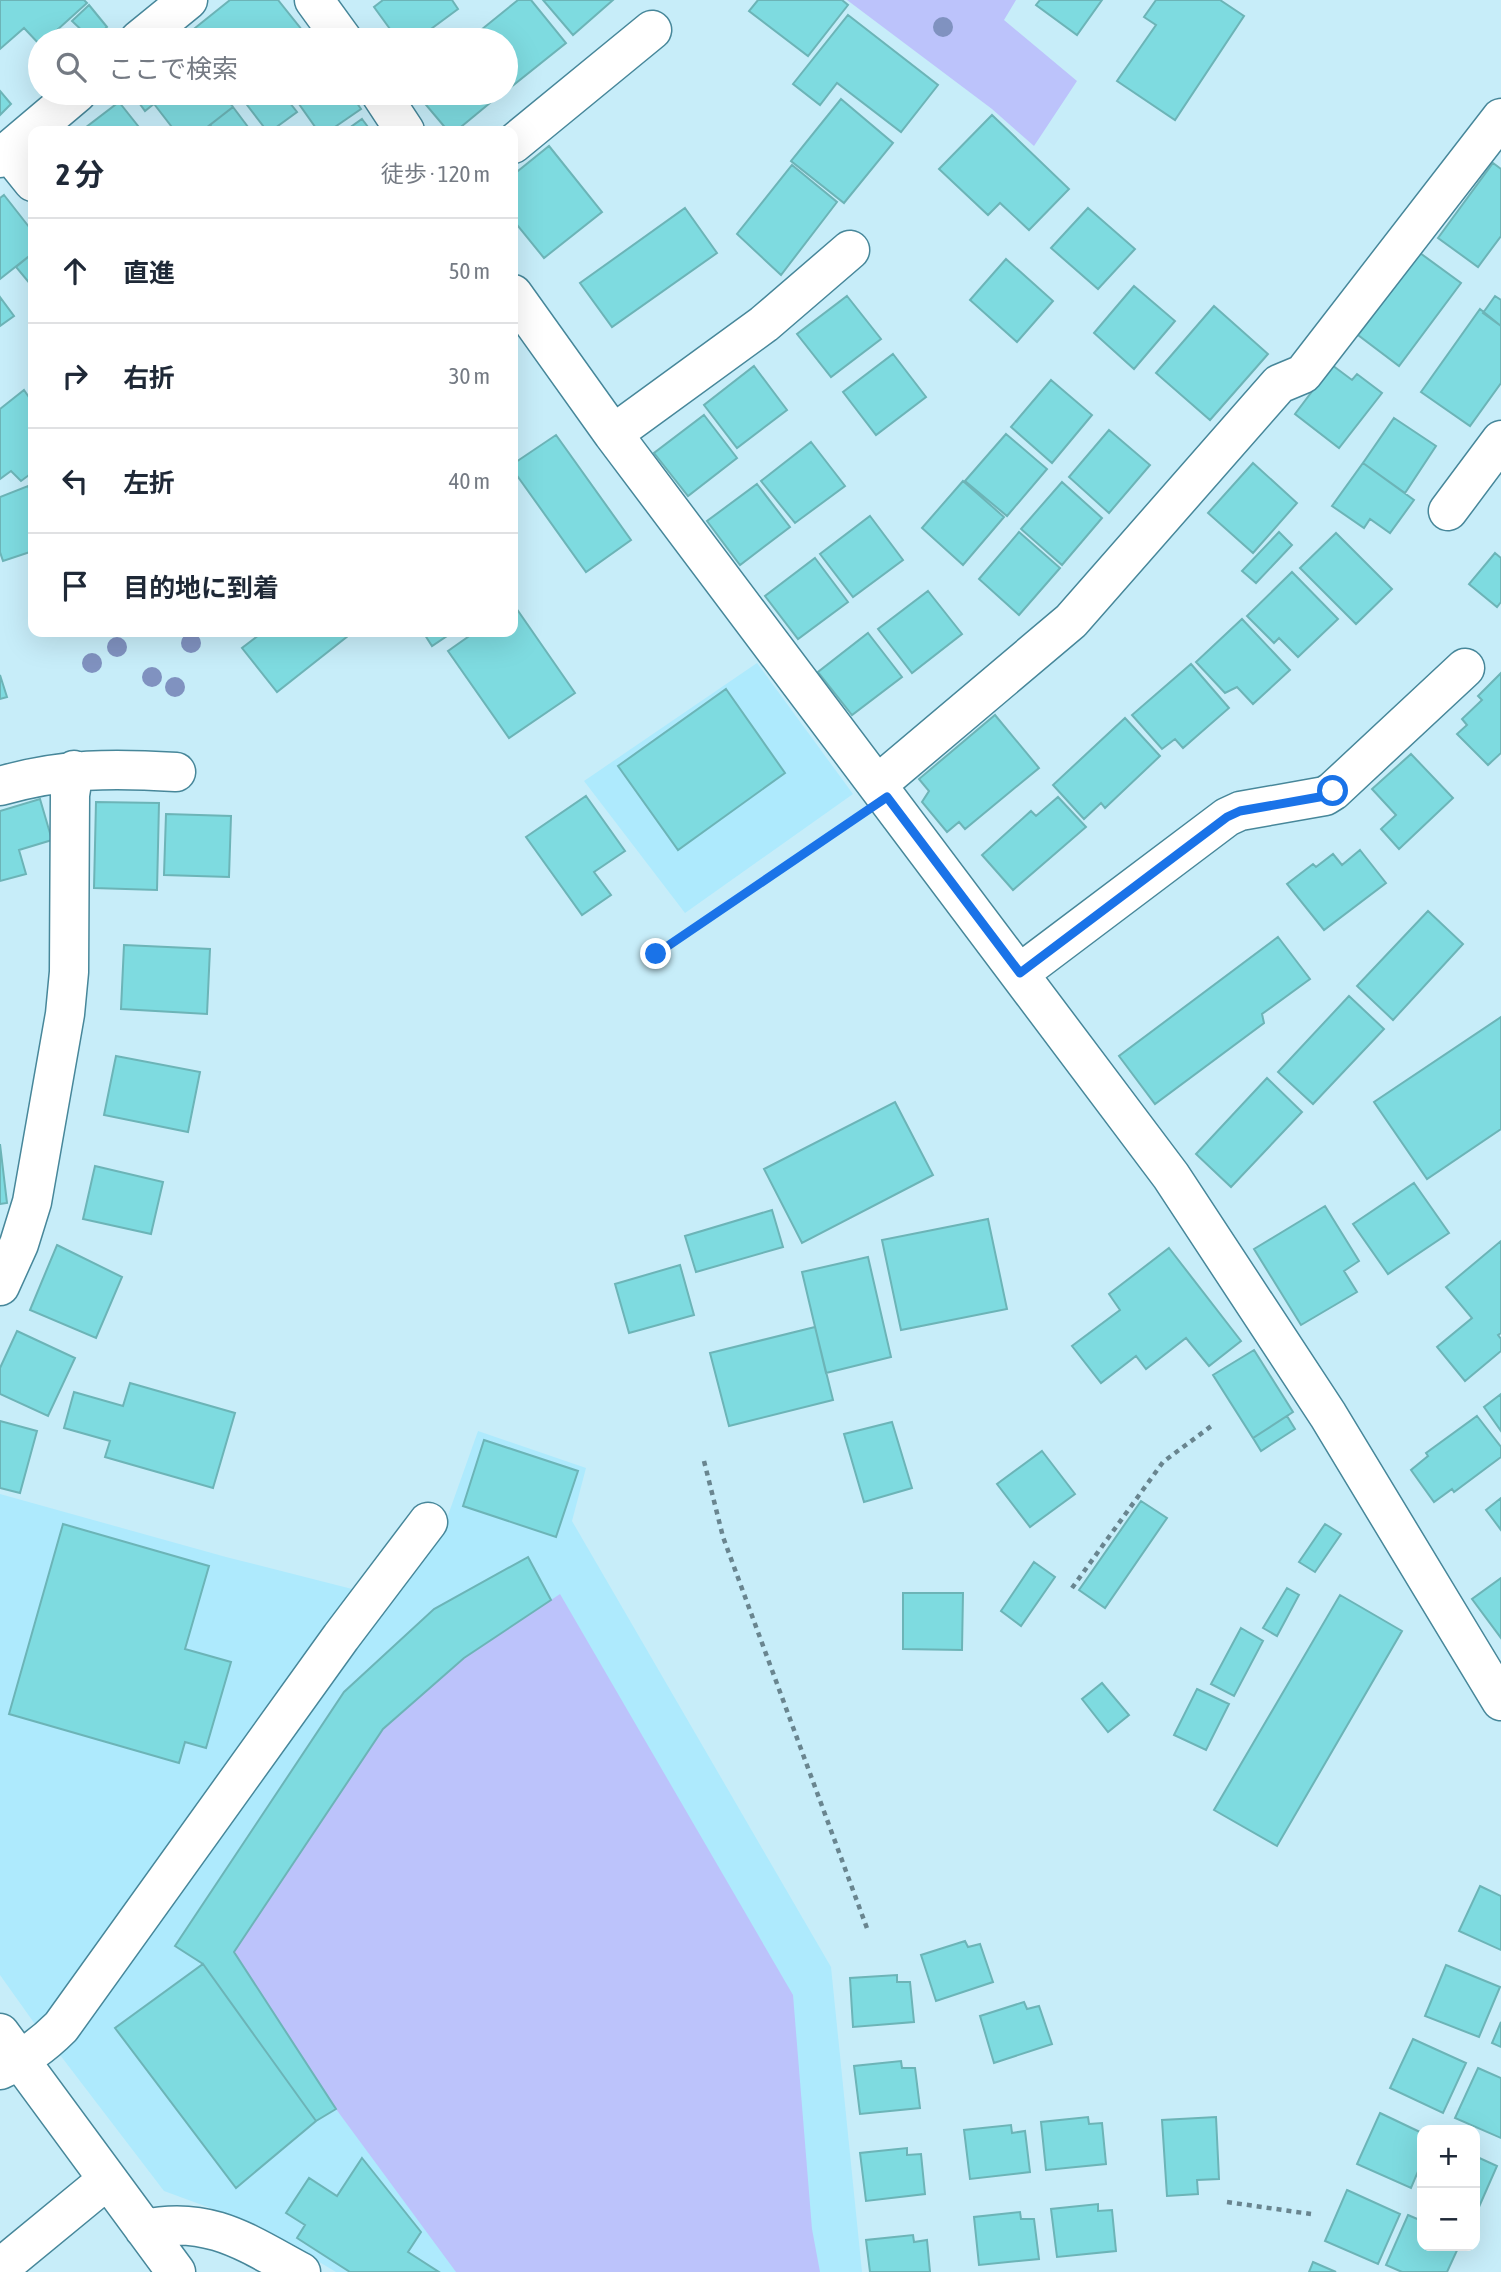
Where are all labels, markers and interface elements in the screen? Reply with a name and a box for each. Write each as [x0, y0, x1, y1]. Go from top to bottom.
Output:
search box [28, 28, 518, 105]
icon: search [52, 48, 90, 86]
text: ここで検索 [108, 54, 238, 84]
text: 2 分 [56, 157, 104, 191]
text: 徒歩 · 120 m [381, 161, 490, 187]
icon: ahead [56, 252, 94, 290]
text: 直進 [123, 258, 175, 288]
text: 50 m [449, 258, 490, 284]
icon: right [56, 357, 94, 395]
text: 右折 [123, 363, 175, 393]
text: 30 m [449, 363, 490, 389]
icon: left [56, 462, 94, 500]
text: 左折 [123, 468, 175, 498]
text: 40 m [449, 468, 490, 494]
icon: arrive [56, 567, 94, 605]
text: 目的地に到着 [123, 573, 279, 603]
route start [1317, 775, 1348, 806]
route end [640, 938, 671, 969]
map controls [1417, 2125, 1480, 2251]
button: + [1417, 2125, 1480, 2188]
button: − [1417, 2188, 1480, 2251]

